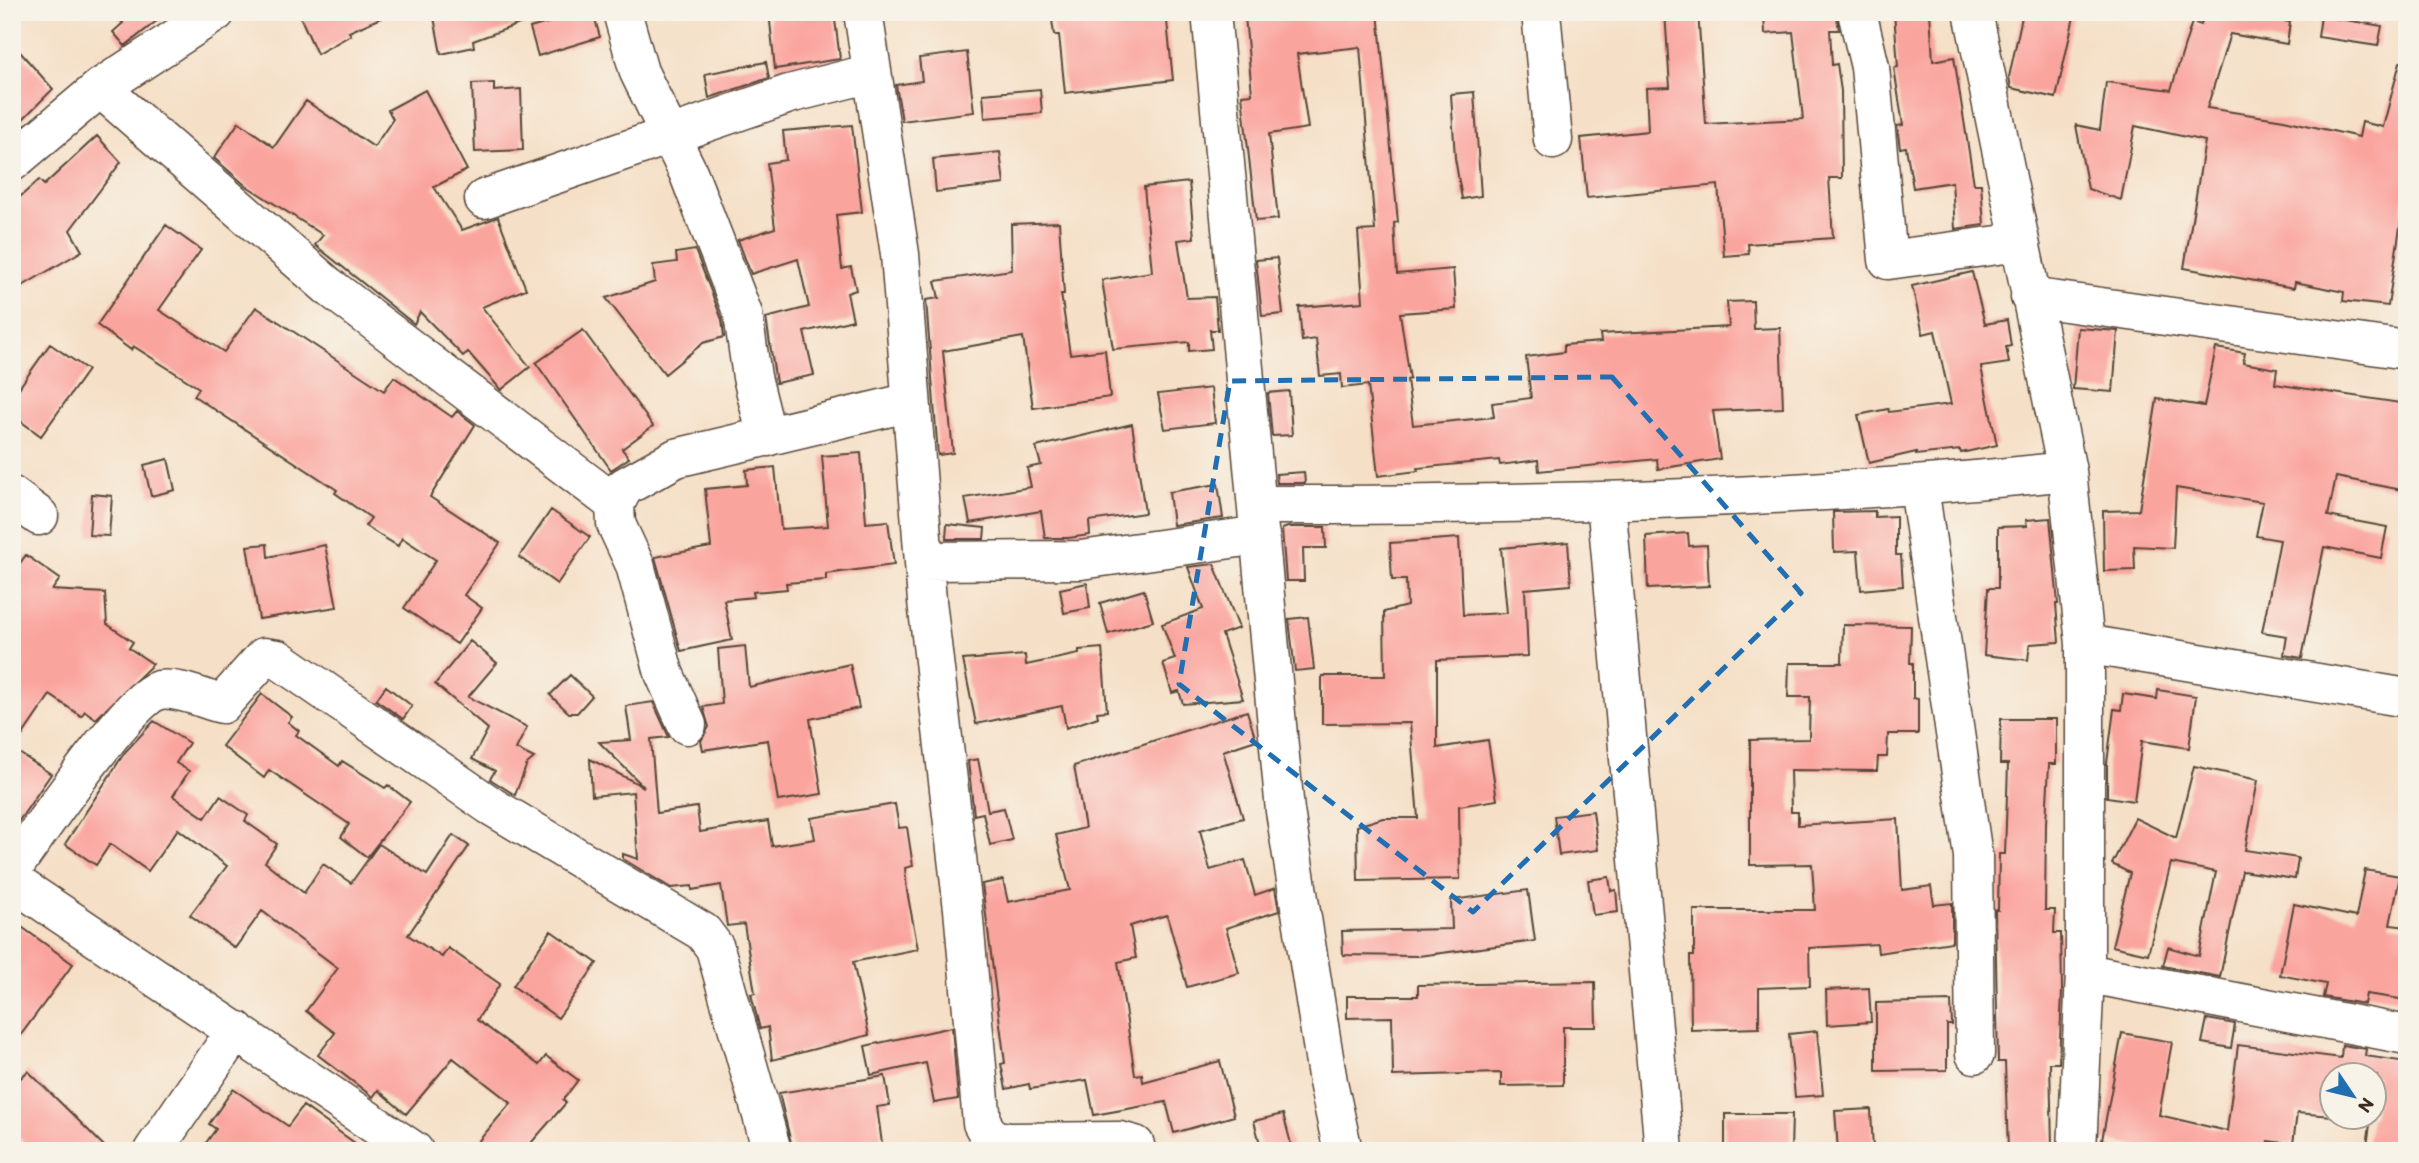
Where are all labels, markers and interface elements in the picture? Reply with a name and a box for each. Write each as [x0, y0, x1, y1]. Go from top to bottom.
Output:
north arrow [2318, 1062, 2388, 1132]
text: N [2353, 1094, 2380, 1117]

